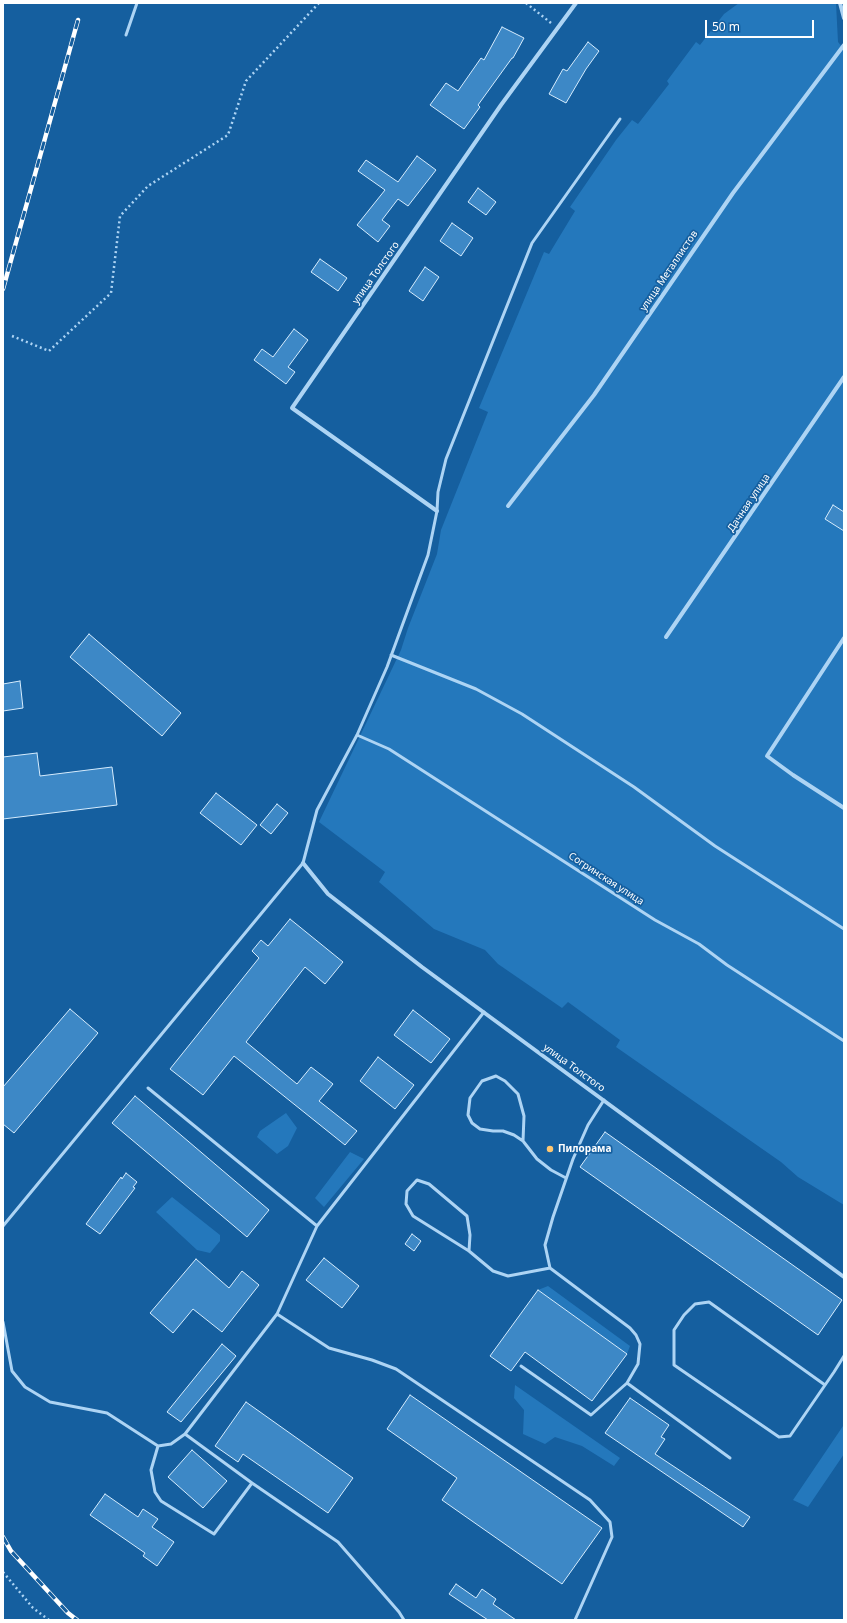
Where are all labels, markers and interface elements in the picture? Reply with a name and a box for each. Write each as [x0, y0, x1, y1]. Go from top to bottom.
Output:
scale bar [707, 12, 816, 38]
text: 50 m [712, 18, 740, 35]
street label: улица Металлистов [638, 228, 700, 314]
street label: улица Толстого [350, 239, 402, 307]
street label: Дачная улица [725, 472, 773, 534]
street label: Согринская улица [566, 850, 646, 908]
street label: улица Толстого [541, 1042, 607, 1094]
place label: Пилорама [558, 1143, 611, 1155]
marker: Пилорама [545, 1144, 555, 1154]

